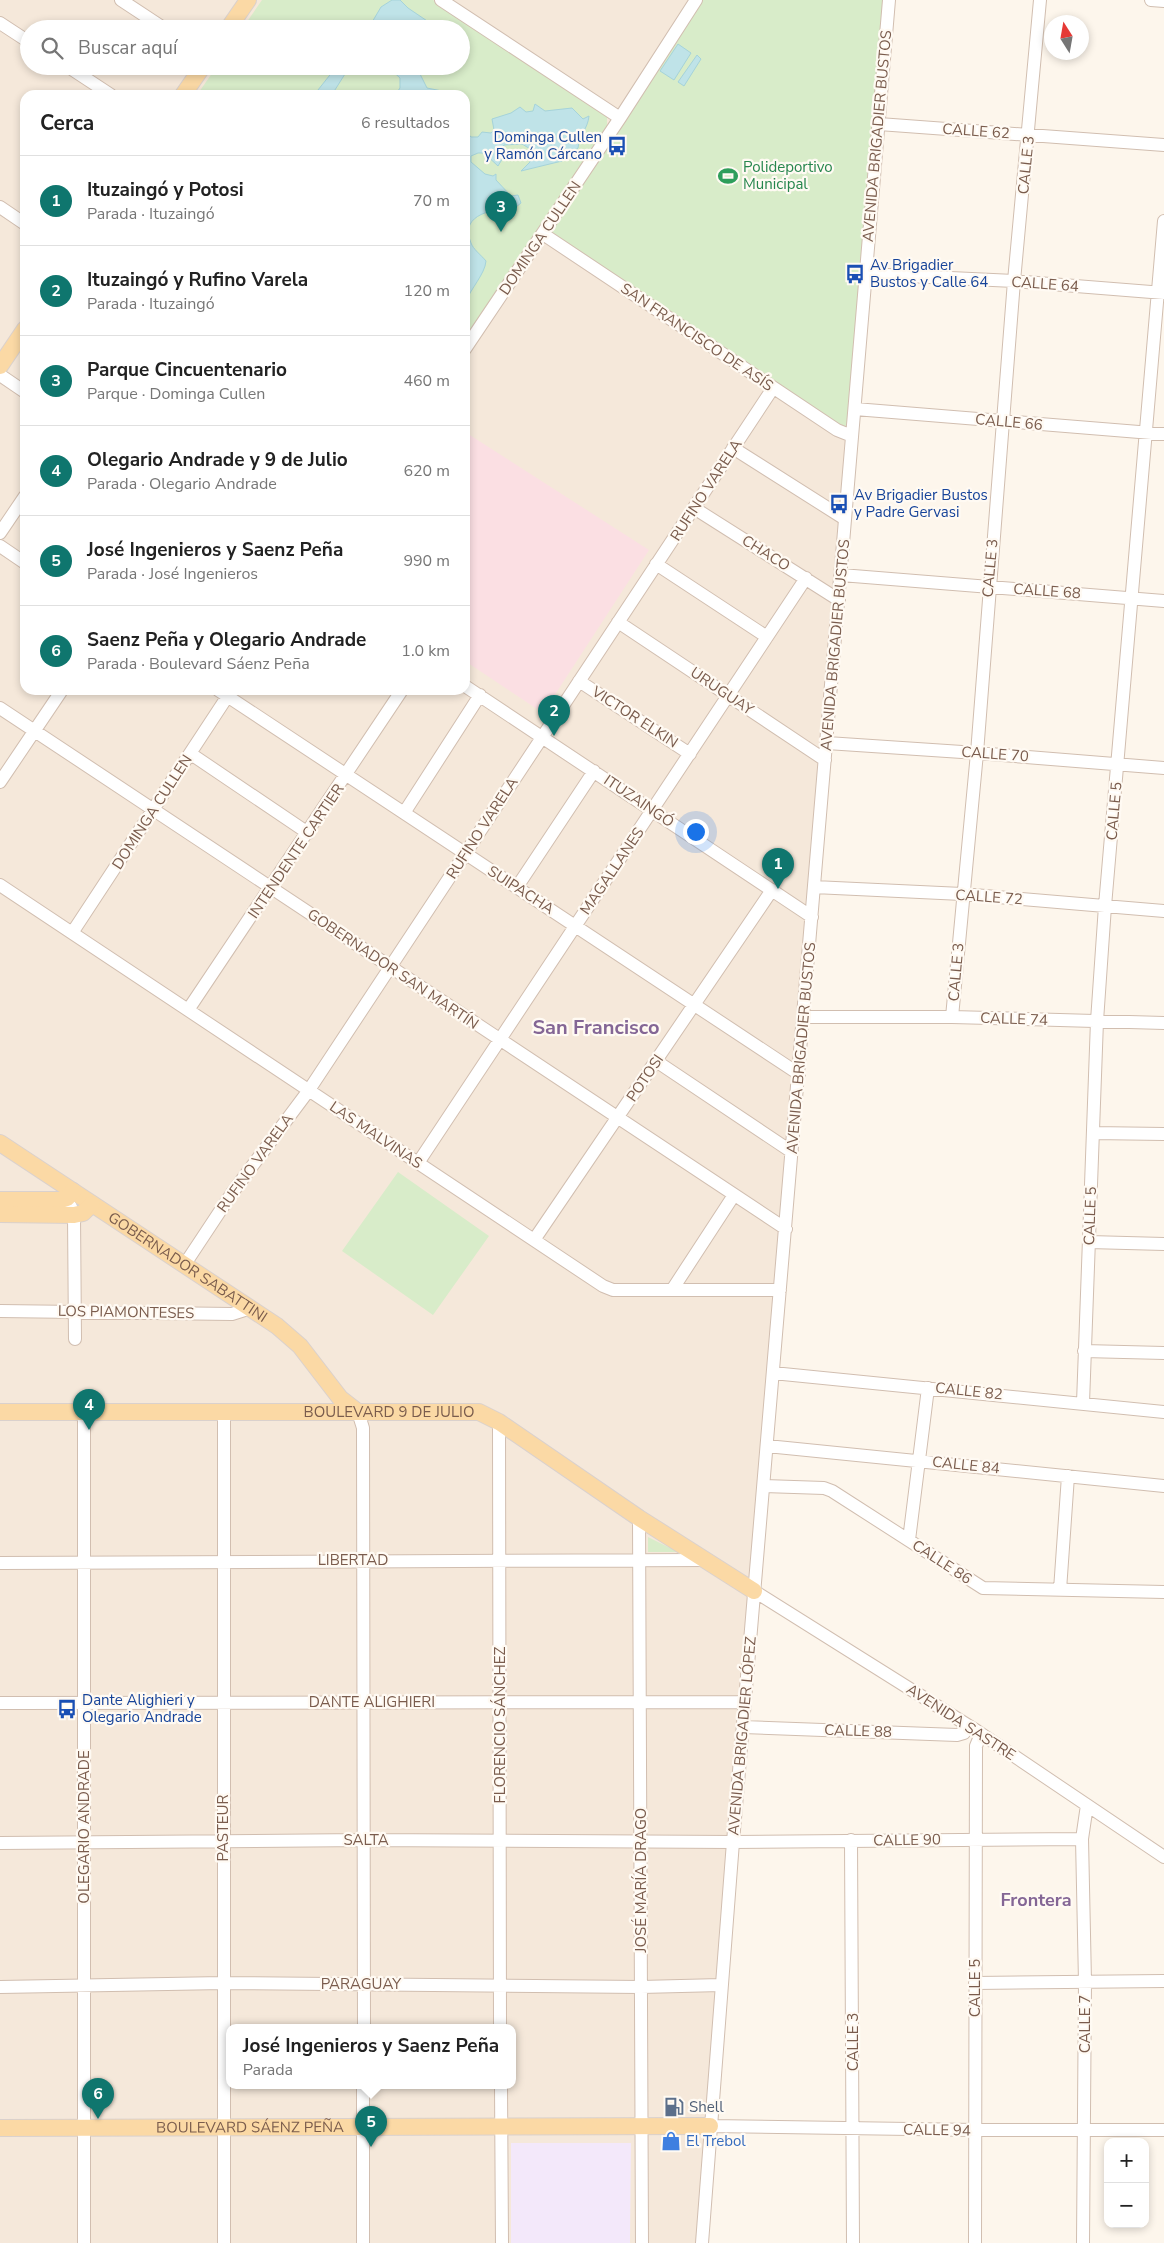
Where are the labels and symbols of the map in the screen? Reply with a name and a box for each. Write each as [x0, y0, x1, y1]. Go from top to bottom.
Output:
north arrow [1044, 15, 1089, 60]
street label: AVENIDA BRIGADIER BUSTOS [858, 29, 896, 243]
street label: CALLE 62 [942, 119, 1010, 143]
place label: Dominga Cullen y Ramón Cárcano [484, 127, 602, 164]
bus stop icon: Dominga Cullen y Ramón Cárcano [606, 135, 628, 157]
street label: CALLE 3 [1013, 135, 1039, 195]
place label: Polideportivo Municipal [743, 157, 833, 194]
sports icon: Polideportivo Municipal [717, 165, 739, 187]
street label: DOMINGA CULLEN [494, 177, 586, 299]
pin: 3 [485, 191, 517, 232]
place label: Av Brigadier Bustos y Calle 64 [870, 255, 988, 292]
bus stop icon: Av Brigadier Bustos y Calle 64 [844, 263, 866, 285]
street label: CALLE 64 [1011, 272, 1079, 296]
street label: SAN FRANCISCO DE ASÍS [617, 278, 777, 396]
street label: CALLE 66 [974, 409, 1044, 435]
street label: RUFINO VARELA [666, 435, 746, 545]
place label: Av Brigadier Bustos y Padre Gervasi [854, 485, 988, 522]
bus stop icon: Av Brigadier Bustos y Padre Gervasi [828, 493, 850, 515]
street label: CHACO [738, 530, 794, 576]
street label: AVENIDA BRIGADIER BUSTOS [816, 538, 854, 752]
street label: CALLE 3 [977, 538, 1003, 598]
street label: CALLE 68 [1013, 579, 1081, 603]
street label: URUGUAY [686, 662, 759, 720]
street label: VICTOR ELKIN [587, 681, 682, 752]
pin: 2 [538, 695, 570, 736]
street label: CALLE 70 [961, 742, 1029, 766]
street label: DOMINGA CULLEN [107, 751, 197, 873]
street label: ITUZAINGÓ [600, 769, 679, 832]
street label: RUFINO VARELA [442, 773, 522, 883]
street label: INTENDENTE CARTIER [243, 780, 349, 922]
street label: CALLE 5 [1101, 781, 1127, 841]
your location [683, 819, 709, 845]
street label: MAGALLANES [575, 823, 649, 919]
pin: 1 [762, 848, 794, 889]
street label: SUIPACHA [484, 861, 558, 919]
street label: CALLE 72 [955, 885, 1023, 909]
street label: GOBERNADOR SAN MARTÍN [303, 904, 483, 1034]
street label: AVENIDA BRIGADIER BUSTOS [782, 941, 820, 1155]
street label: CALLE 3 [943, 942, 969, 1002]
street label: CALLE 74 [980, 1008, 1048, 1030]
district label: San Francisco [532, 1014, 660, 1041]
street label: POTOSI [622, 1050, 668, 1106]
street label: LAS MALVINAS [326, 1097, 426, 1173]
street label: RUFINO VARELA [212, 1110, 298, 1216]
street label: CALLE 5 [1079, 1186, 1101, 1246]
street label: GOBERNADOR SABATTINI [104, 1207, 271, 1327]
street label: LOS PIAMONTESES [58, 1301, 194, 1323]
street label: CALLE 82 [934, 1378, 1004, 1404]
pin: 4 [73, 1389, 105, 1430]
street label: BOULEVARD 9 DE JULIO [304, 1402, 474, 1422]
street label: CALLE 84 [931, 1452, 1001, 1478]
street label: CALLE 86 [908, 1535, 976, 1589]
street label: LIBERTAD [318, 1550, 388, 1570]
street label: AVENIDA BRIGADIER LÓPEZ [722, 1636, 761, 1836]
street label: FLORENCIO SÁNCHEZ [490, 1646, 510, 1803]
street label: AVENIDA SASTRE [902, 1679, 1020, 1765]
place label: Dante Alighieri y Olegario Andrade [82, 1690, 202, 1727]
street label: DANTE ALIGHIERI [309, 1692, 435, 1712]
bus stop icon: Dante Alighieri y Olegario Andrade [56, 1698, 78, 1720]
street label: CALLE 88 [824, 1720, 892, 1742]
street label: OLEGARIO ANDRADE [74, 1750, 94, 1904]
street label: PASTEUR [213, 1795, 233, 1862]
street label: JOSÉ MARÍA DRAGO [631, 1808, 651, 1953]
street label: CALLE 90 [873, 1829, 941, 1851]
street label: SALTA [343, 1830, 389, 1850]
district label: Frontera [1000, 1888, 1072, 1912]
street label: CALLE 5 [965, 1959, 985, 2017]
street label: PARAGUAY [321, 1974, 402, 1994]
street label: CALLE 7 [1075, 1995, 1095, 2053]
street label: CALLE 3 [843, 2013, 863, 2071]
pin: 6 [82, 2078, 114, 2119]
fuel station icon: Shell [663, 2096, 685, 2118]
place label: Shell [689, 2097, 724, 2117]
pin: 5 [355, 2106, 387, 2147]
street label: BOULEVARD SÁENZ PEÑA [156, 2117, 344, 2138]
street label: CALLE 94 [903, 2119, 971, 2141]
shop icon: El Trebol [660, 2130, 682, 2152]
place label: El Trebol [686, 2131, 746, 2151]

